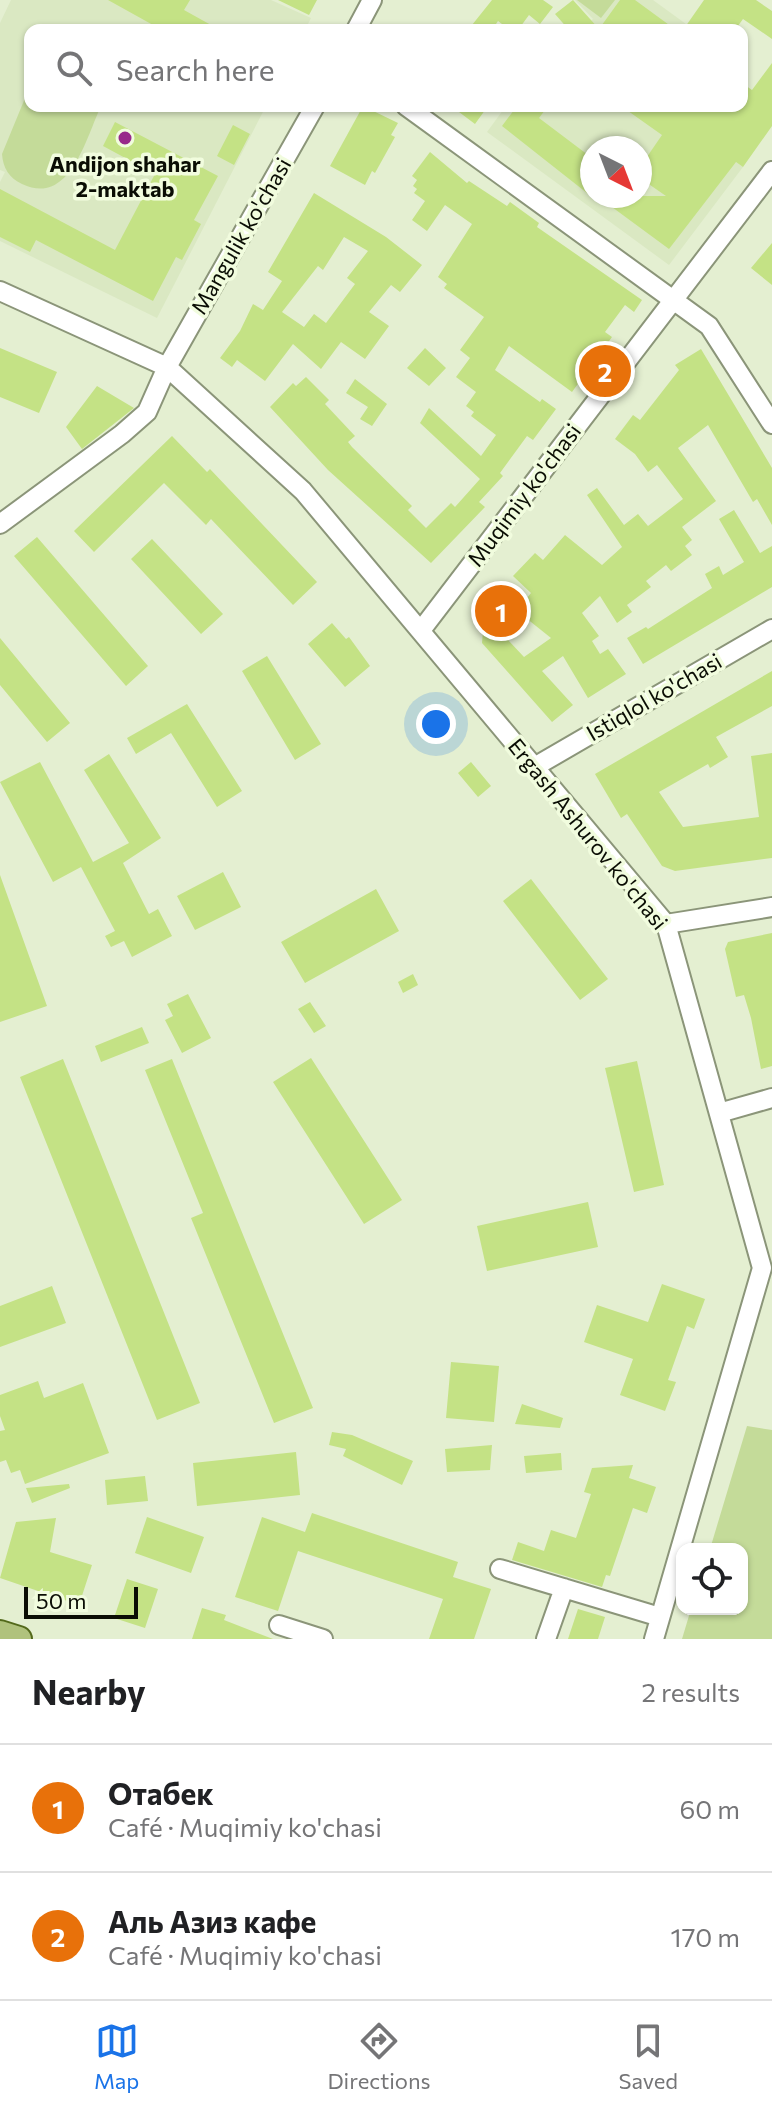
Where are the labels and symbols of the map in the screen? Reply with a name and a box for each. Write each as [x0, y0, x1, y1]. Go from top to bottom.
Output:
marker: Andijon shahar 2-maktab [116, 129, 134, 147]
north arrow [580, 136, 652, 208]
place label: Andijon shahar 2-maktab [49, 150, 201, 202]
street label: Mangulik ko'chasi [185, 153, 296, 319]
pin: 2 [579, 341, 631, 401]
street label: Muqimiy ko'chasi [461, 418, 586, 571]
pin: 1 [475, 581, 527, 641]
street label: Istiqlol ko'chasi [581, 647, 726, 746]
your location [416, 704, 456, 744]
street label: Ergash Ashurov ko'chasi [503, 733, 674, 935]
scale bar [24, 1583, 138, 1619]

